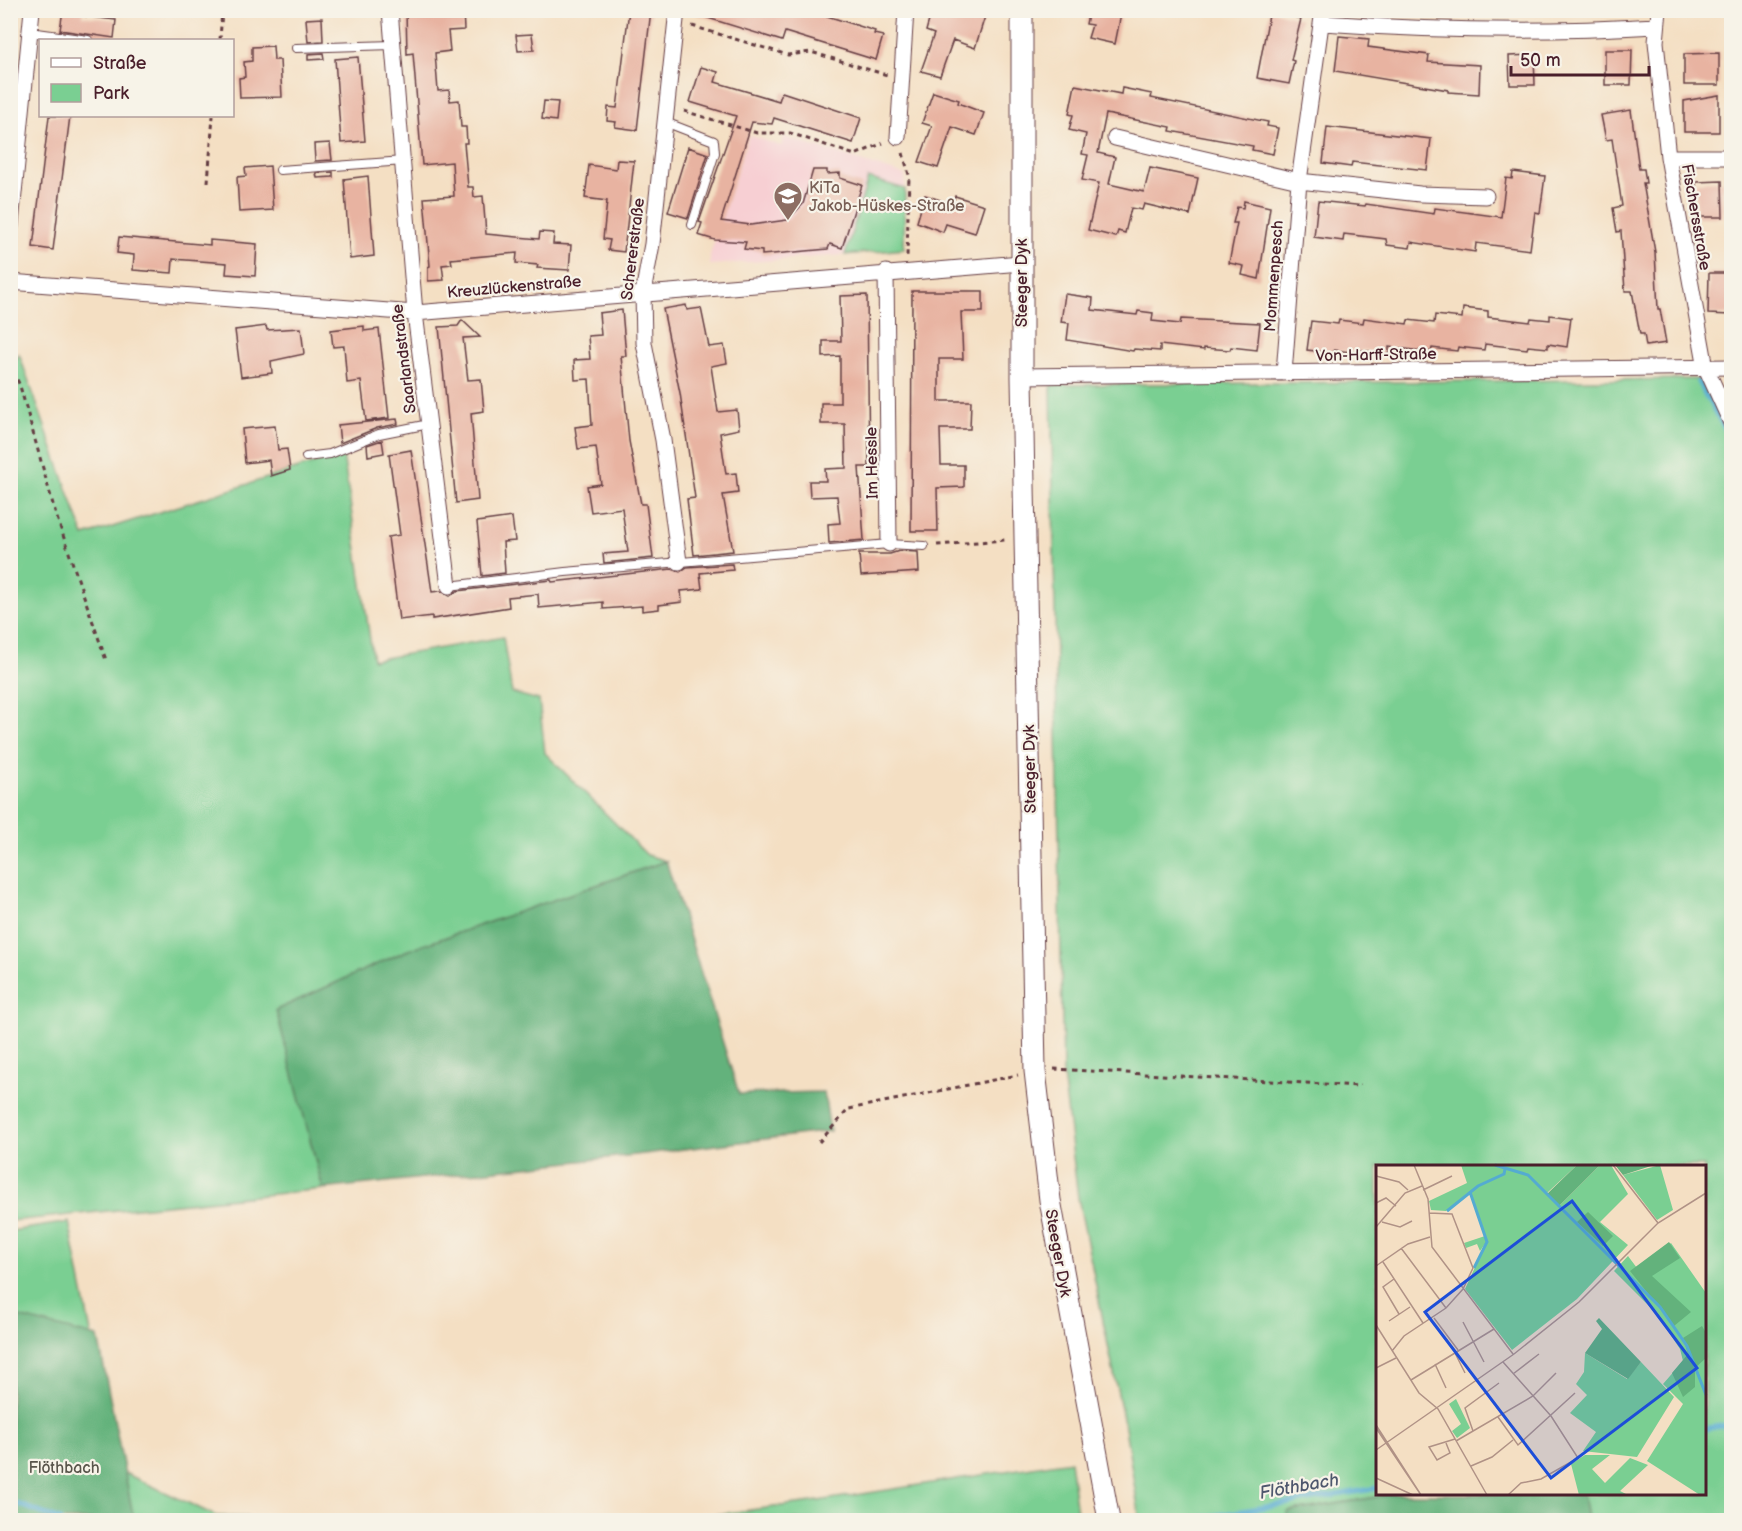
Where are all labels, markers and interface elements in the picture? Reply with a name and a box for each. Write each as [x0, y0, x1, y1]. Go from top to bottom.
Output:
legend [39, 39, 234, 117]
scale bar [1511, 39, 1649, 77]
text: 50 m [1520, 50, 1561, 71]
text: Straße [93, 53, 147, 74]
text: Park [93, 83, 129, 104]
street label: Fischersstraße [1677, 163, 1714, 272]
place label: KiTa Jakob-Hüskes-Straße [809, 179, 965, 216]
school or university icon: KiTa Jakob-Hüskes-Straße [772, 180, 804, 222]
street label: Schererstraße [618, 196, 649, 301]
street label: Mommenpesch [1261, 219, 1288, 333]
street label: Steeger Dyk [1013, 239, 1032, 327]
street label: Kreuzlückenstraße [446, 272, 583, 303]
street label: Saarlandstraße [388, 303, 421, 415]
street label: Von-Harff-Straße [1315, 345, 1437, 366]
street label: Im Hessle [862, 426, 883, 499]
street label: Steeger Dyk [1020, 724, 1041, 813]
inset map [1376, 1165, 1706, 1495]
street label: Steeger Dyk [1040, 1208, 1075, 1299]
park label: Flöthbach [28, 1459, 100, 1478]
water label: Flöthbach [1258, 1469, 1341, 1504]

